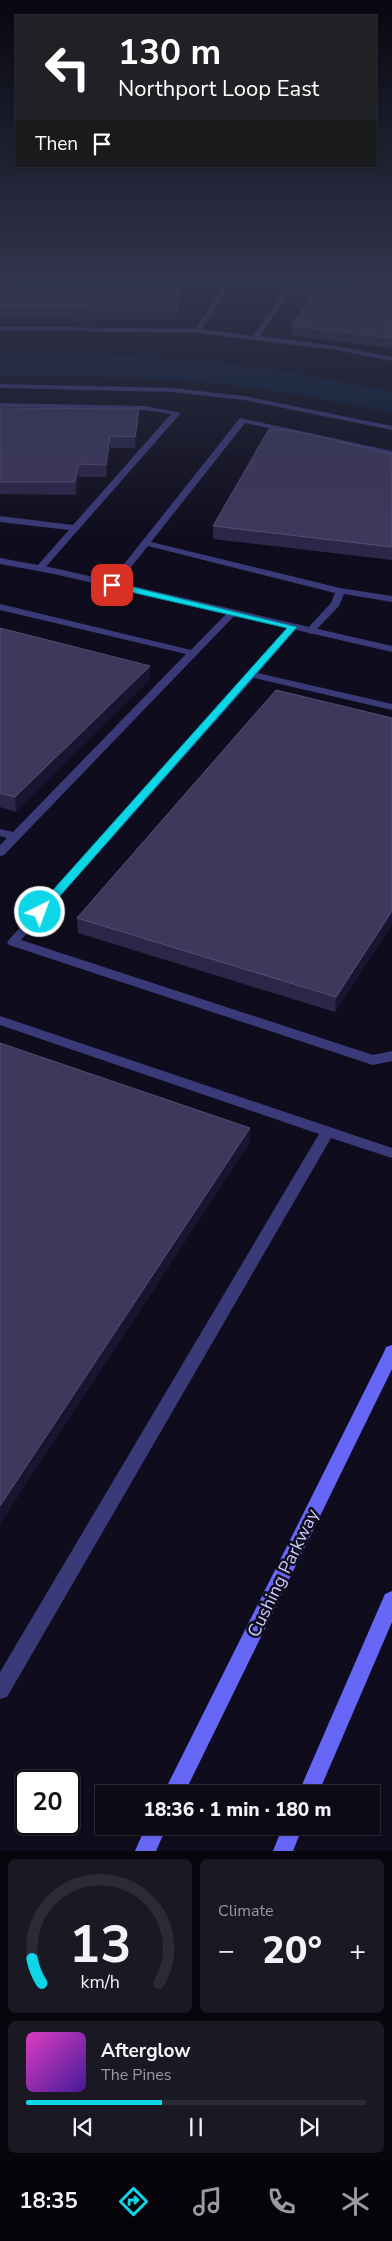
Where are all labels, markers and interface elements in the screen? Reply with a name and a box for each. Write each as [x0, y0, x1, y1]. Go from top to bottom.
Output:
text: 130 m [118, 29, 221, 76]
icon: left [35, 35, 100, 100]
text: Northport Loop East [118, 74, 319, 104]
icon: arrive [88, 130, 116, 158]
text: Then [35, 131, 78, 157]
pin [91, 564, 133, 606]
icon: arrive [98, 571, 126, 599]
position arrow [13, 885, 65, 937]
street label: Cushing Parkway [242, 1504, 325, 1641]
speed limit sign: 20 [15, 1770, 80, 1835]
text: 18:36 · 1 min · 180 m [144, 1797, 331, 1823]
text: Climate [218, 1900, 273, 1922]
text: 13 [69, 1909, 131, 1980]
text: 20° [262, 1925, 322, 1976]
text: − [218, 1932, 235, 1970]
text: + [349, 1932, 366, 1970]
text: km/h [80, 1970, 120, 1994]
text: Afterglow [101, 2038, 191, 2064]
text: The Pines [101, 2064, 171, 2086]
icon: previous [69, 2113, 97, 2141]
icon: pause [182, 2113, 210, 2141]
icon: next [295, 2113, 323, 2141]
icon: directions [116, 2184, 151, 2219]
icon: music [190, 2184, 225, 2219]
icon: phone [264, 2184, 299, 2219]
icon: climate [338, 2184, 373, 2219]
text: 18:35 [19, 2186, 78, 2216]

